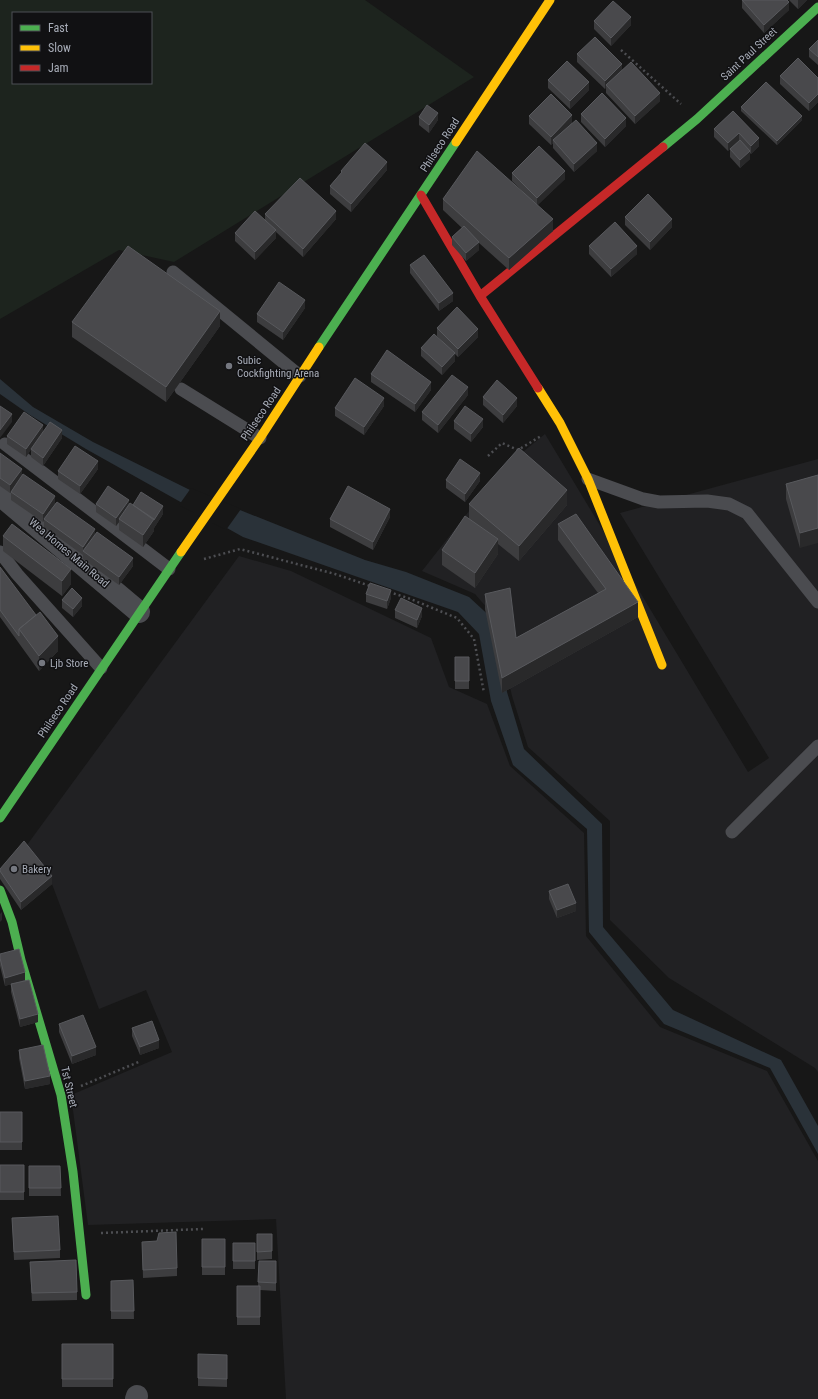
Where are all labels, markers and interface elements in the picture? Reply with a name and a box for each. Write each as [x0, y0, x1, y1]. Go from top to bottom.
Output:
legend [12, 12, 152, 84]
text: Fast [48, 21, 69, 35]
street label: Saint Paul Street [718, 25, 780, 83]
text: Slow [48, 41, 71, 55]
text: Jam [48, 61, 69, 75]
street label: Philseco Road [418, 116, 462, 174]
place label: Subic Cockfighting Arena [237, 354, 319, 380]
marker: Subic Cockfighting Arena [224, 361, 234, 371]
street label: Philseco Road [238, 385, 284, 443]
street label: Wea Homes Main Road [26, 516, 112, 590]
place label: Ljb Store [50, 657, 88, 670]
marker: Ljb Store [37, 658, 47, 668]
street label: Philseco Road [35, 682, 81, 740]
place label: Bakery [22, 863, 52, 876]
marker: Bakery [9, 864, 19, 874]
street label: Tst Street [58, 1065, 80, 1109]

